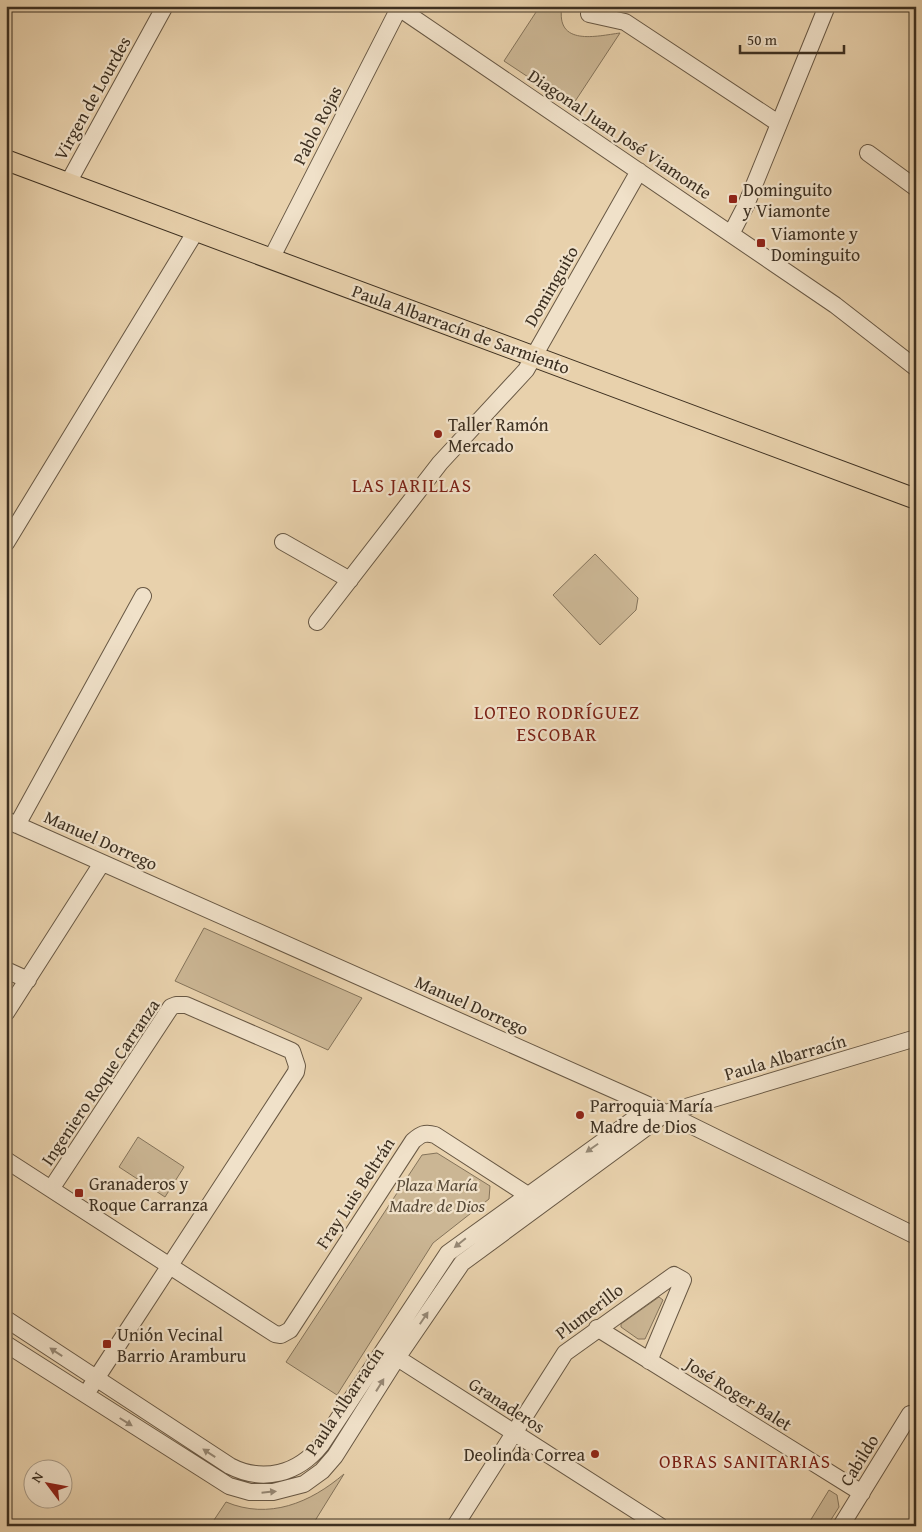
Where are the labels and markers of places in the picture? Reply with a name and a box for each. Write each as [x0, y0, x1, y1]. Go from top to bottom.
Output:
place label: Dominguito y Viamonte [742, 176, 832, 224]
marker: Dominguito y Viamonte [727, 193, 739, 205]
place label: Viamonte y Dominguito [771, 220, 860, 268]
marker: Viamonte y Dominguito [755, 237, 767, 249]
place label: Taller Ramón Mercado [448, 411, 549, 459]
marker: Taller Ramón Mercado [432, 428, 444, 440]
place label: Parroquia María Madre de Dios [590, 1092, 713, 1140]
marker: Parroquia María Madre de Dios [574, 1109, 586, 1121]
place label: Granaderos y Roque Carranza [89, 1170, 209, 1218]
marker: Granaderos y Roque Carranza [73, 1187, 85, 1199]
place label: Unión Vecinal Barrio Aramburu [117, 1321, 247, 1369]
marker: Unión Vecinal Barrio Aramburu [101, 1338, 113, 1350]
place label: Deolinda Correa [464, 1441, 585, 1468]
marker: Deolinda Correa [589, 1448, 601, 1460]

